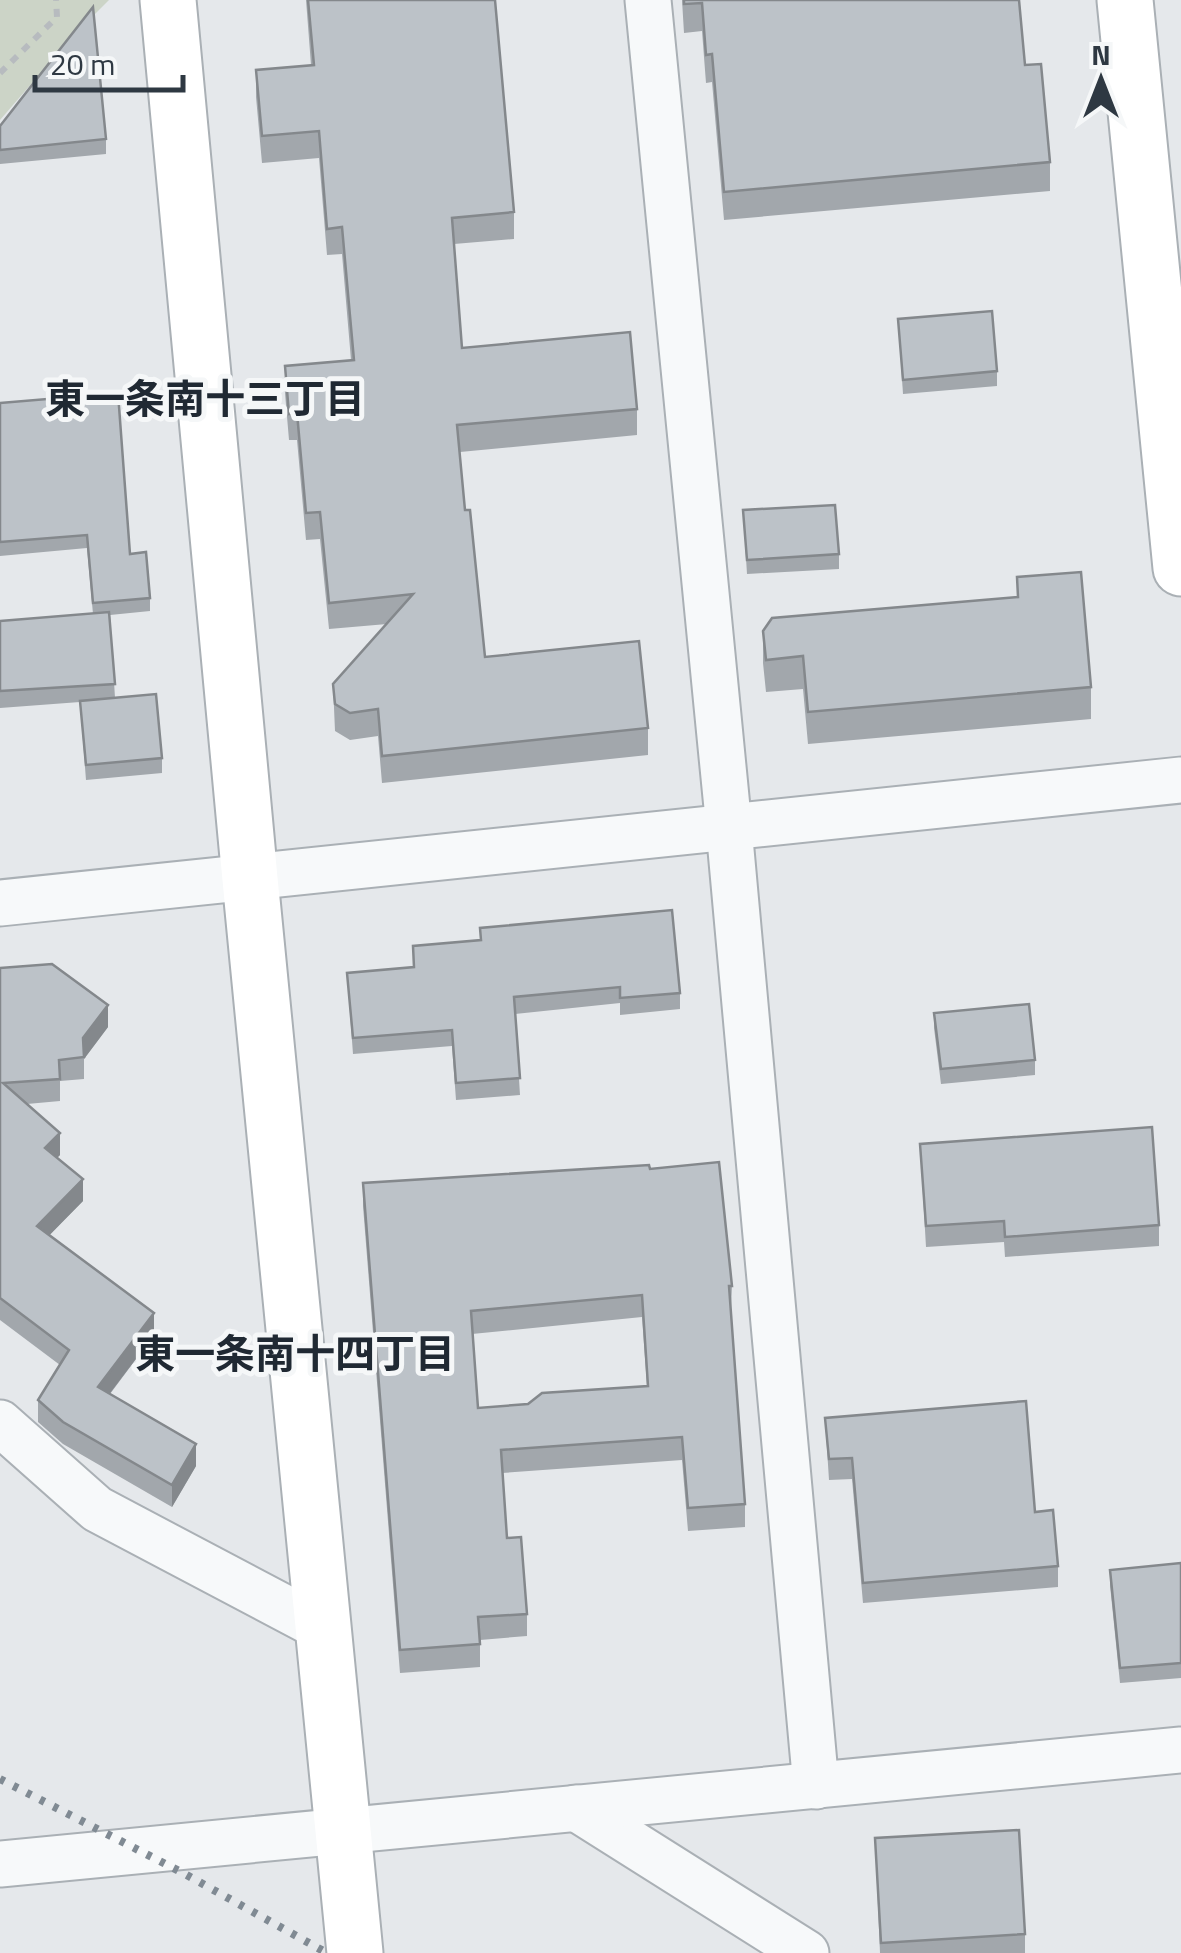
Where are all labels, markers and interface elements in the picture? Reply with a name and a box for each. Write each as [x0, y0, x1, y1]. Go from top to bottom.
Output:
scale bar [35, 30, 182, 92]
north arrow [1051, 30, 1151, 130]
text: N [1091, 33, 1111, 76]
text: 20 m [50, 41, 115, 87]
district label: 東一条南十三丁目 [45, 368, 365, 429]
district label: 東一条南十四丁目 [135, 1323, 455, 1384]

